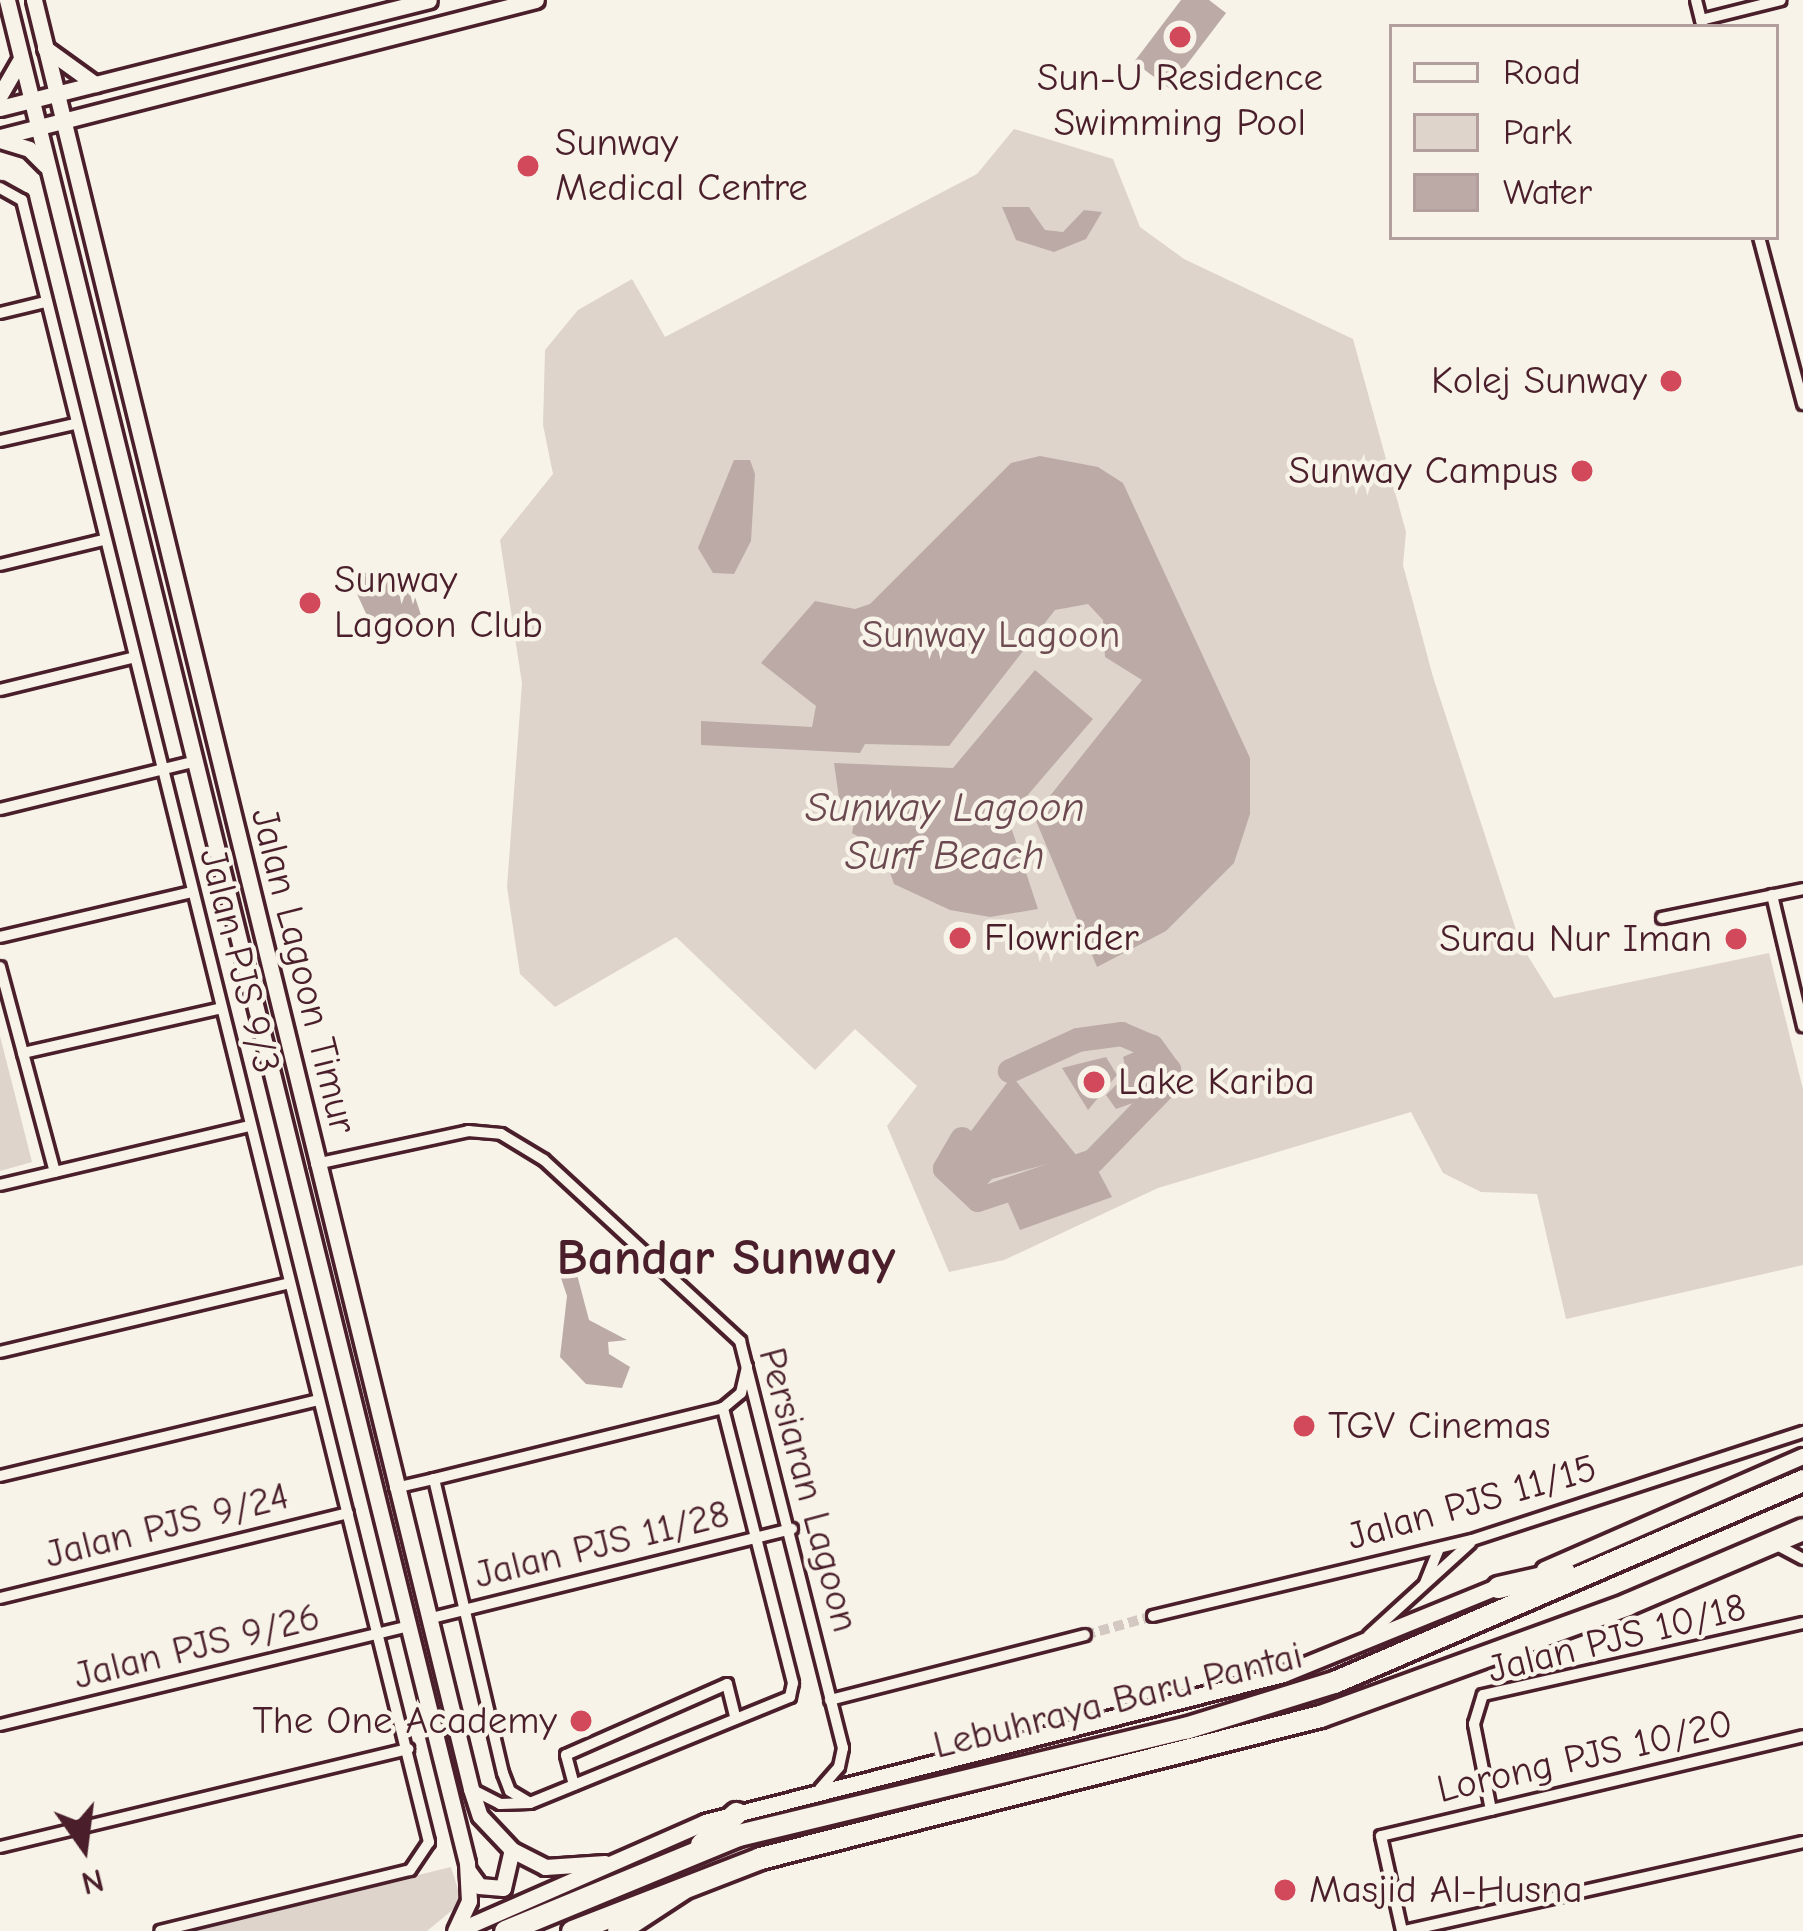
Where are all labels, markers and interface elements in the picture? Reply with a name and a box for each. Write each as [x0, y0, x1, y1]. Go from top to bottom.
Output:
marker: Sun-U Residence Swimming Pool [1167, 24, 1193, 50]
legend [1389, 24, 1779, 240]
text: Road [1503, 52, 1581, 93]
place label: Sun-U Residence Swimming Pool [1037, 56, 1323, 147]
text: Park [1503, 112, 1572, 153]
place label: Sunway Medical Centre [555, 121, 808, 212]
marker: Sunway Medical Centre [512, 150, 544, 182]
text: Water [1503, 172, 1592, 213]
place label: Kolej Sunway [1431, 358, 1647, 404]
marker: Kolej Sunway [1658, 368, 1684, 394]
place label: Sunway Campus [1289, 448, 1558, 494]
marker: Sunway Campus [1569, 458, 1595, 484]
place label: Sunway Lagoon Club [334, 558, 543, 649]
marker: Sunway Lagoon Club [297, 590, 323, 616]
park label: Sunway Lagoon [862, 612, 1120, 658]
water label: Sunway Lagoon Surf Beach [805, 783, 1085, 882]
street label: Jalan Lagoon Timur [240, 804, 366, 1138]
street label: Jalan PJS 9/3 [188, 844, 290, 1078]
place label: Flowrider [984, 915, 1139, 961]
place label: Surau Nur Iman [1439, 916, 1712, 962]
marker: Flowrider [947, 925, 973, 951]
marker: Surau Nur Iman [1723, 926, 1749, 952]
place label: Lake Kariba [1118, 1059, 1315, 1105]
marker: Lake Kariba [1081, 1069, 1107, 1095]
district label: Bandar Sunway [557, 1227, 895, 1289]
street label: Persiaran Lagoon [748, 1343, 868, 1637]
place label: TGV Cinemas [1328, 1403, 1551, 1449]
marker: TGV Cinemas [1291, 1413, 1317, 1439]
street label: Jalan PJS 11/15 [1342, 1445, 1602, 1561]
street label: Jalan PJS 9/24 [40, 1473, 294, 1579]
street label: Jalan PJS 11/28 [470, 1491, 734, 1599]
street label: Jalan PJS 10/18 [1483, 1584, 1751, 1694]
street label: Jalan PJS 9/26 [69, 1594, 325, 1700]
street label: Lebuhraya Baru Pantai [929, 1633, 1307, 1769]
place label: The One Academy [252, 1698, 557, 1744]
street label: Lorong PJS 10/20 [1433, 1700, 1737, 1814]
marker: The One Academy [568, 1708, 594, 1734]
north arrow [24, 1787, 144, 1907]
text: N [78, 1861, 108, 1903]
place label: Masjid Al-Husna [1309, 1867, 1583, 1913]
marker: Masjid Al-Husna [1272, 1877, 1298, 1903]

